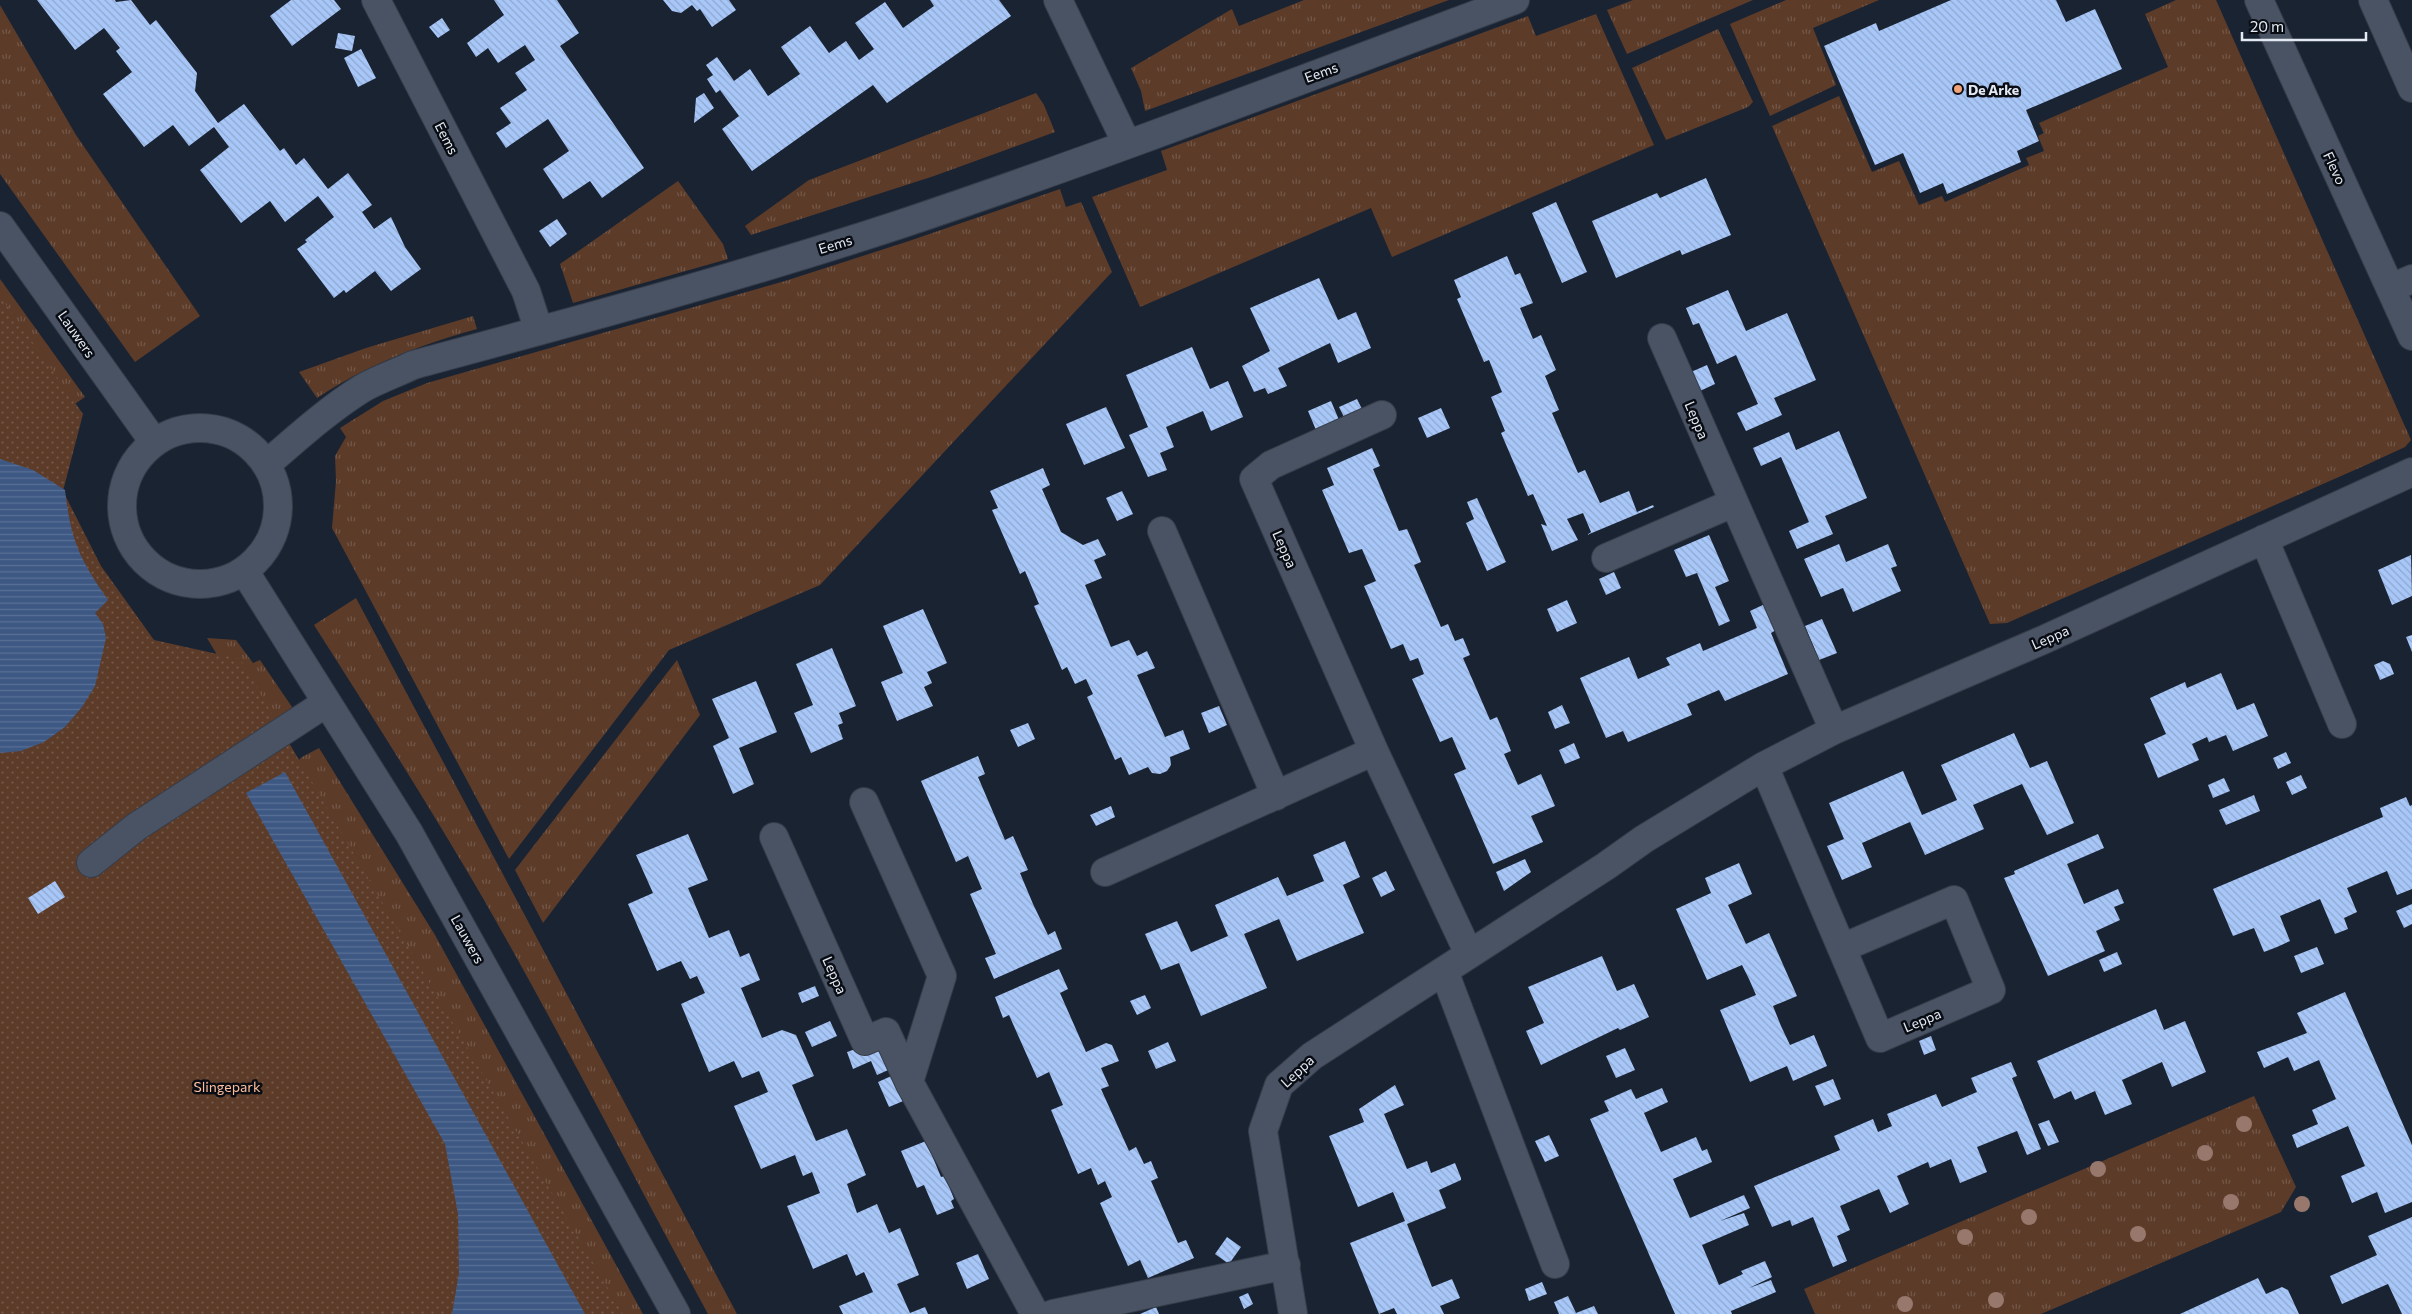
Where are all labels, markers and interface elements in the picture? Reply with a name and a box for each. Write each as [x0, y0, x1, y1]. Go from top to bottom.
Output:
scale bar [2242, 10, 2366, 42]
text: 20 m [2250, 17, 2284, 35]
street label: Eems [1302, 58, 1340, 86]
place label: De Arke [1968, 81, 2019, 98]
marker: De Arke [1952, 83, 1964, 95]
street label: Eems [432, 119, 462, 157]
street label: Flevo [2320, 149, 2350, 187]
street label: Eems [816, 231, 854, 257]
street label: Lauwers [55, 307, 99, 361]
street label: Leppa [1681, 399, 1713, 441]
street label: Leppa [1269, 528, 1301, 570]
street label: Leppa [2029, 621, 2071, 653]
street label: Lauwers [448, 912, 488, 966]
street label: Leppa [819, 954, 851, 996]
street label: Leppa [1901, 1004, 1943, 1036]
street label: Leppa [1277, 1051, 1317, 1091]
park label: Slingepark [193, 1078, 261, 1095]

